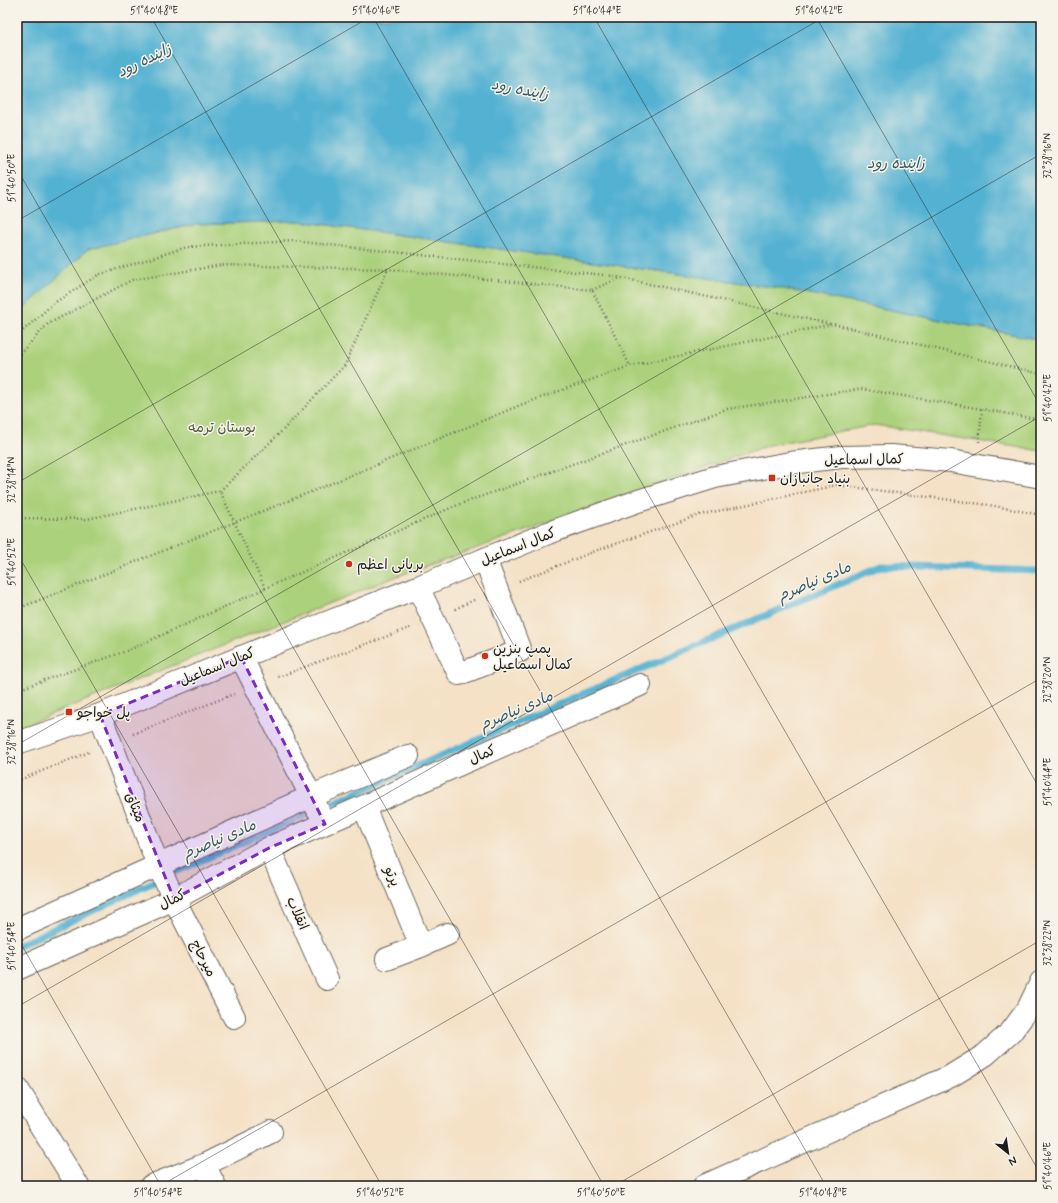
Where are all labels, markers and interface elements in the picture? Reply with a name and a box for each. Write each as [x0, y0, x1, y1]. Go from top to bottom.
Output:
text: 51°40'48"E [130, 4, 178, 18]
text: 51°40'46"E [352, 4, 400, 18]
text: 51°40'44"E [573, 4, 622, 18]
text: 51°40'42"E [795, 4, 843, 18]
water label: زاینده رود [114, 39, 175, 82]
water label: زاینده رود [490, 75, 550, 105]
text: 32°38'16"N [1041, 133, 1055, 179]
text: 51°40'50"E [5, 154, 19, 202]
water label: زاینده رود [867, 154, 925, 174]
text: 51°40'42"E [1041, 374, 1055, 422]
park label: بوستان ترمه [188, 419, 256, 437]
street label: کمال اسماعیل [824, 450, 904, 470]
text: 32°38'14"N [5, 457, 19, 503]
place label: بنیاد جانبازان [780, 470, 850, 488]
marker: بنیاد جانبازان [767, 473, 777, 483]
street label: کمال اسماعیل [478, 524, 559, 570]
text: 51°40'52"E [5, 538, 19, 586]
place label: بریانی اعظم [357, 556, 424, 575]
water label: مادی نیاصرم [774, 557, 855, 608]
marker: بریانی اعظم [344, 559, 354, 569]
place label: پمپ بنزین کمال اسماعیل [493, 640, 573, 674]
street label: کمال اسماعیل [177, 644, 258, 690]
marker: پمپ بنزین کمال اسماعیل [480, 651, 490, 661]
text: 32°38'20"N [1041, 657, 1055, 703]
water label: مادی نیاصرم [476, 686, 557, 737]
place label: پل خواجو [76, 704, 130, 722]
marker: پل خواجو [64, 707, 74, 717]
text: 32°38'16"N [5, 719, 19, 765]
street label: کمال [466, 741, 499, 769]
text: 51°40'44"E [1041, 757, 1055, 806]
street label: میثاق [121, 790, 149, 825]
water label: مادی نیاصرم [179, 815, 260, 866]
street label: پرتو [380, 863, 404, 889]
street label: کمال [156, 886, 189, 914]
street label: انقلاب [282, 894, 312, 933]
text: 32°38'22"N [1041, 920, 1055, 966]
text: 51°40'54"E [5, 921, 19, 970]
street label: میرحاج [186, 937, 220, 980]
north arrow [988, 1133, 1028, 1173]
text: 51°40'46"E [1041, 1142, 1055, 1190]
text: N [1006, 1153, 1019, 1169]
text: 51°40'54"E [134, 1186, 183, 1200]
text: 51°40'52"E [356, 1186, 404, 1200]
text: 51°40'50"E [577, 1186, 625, 1200]
text: 51°40'48"E [799, 1186, 847, 1200]

